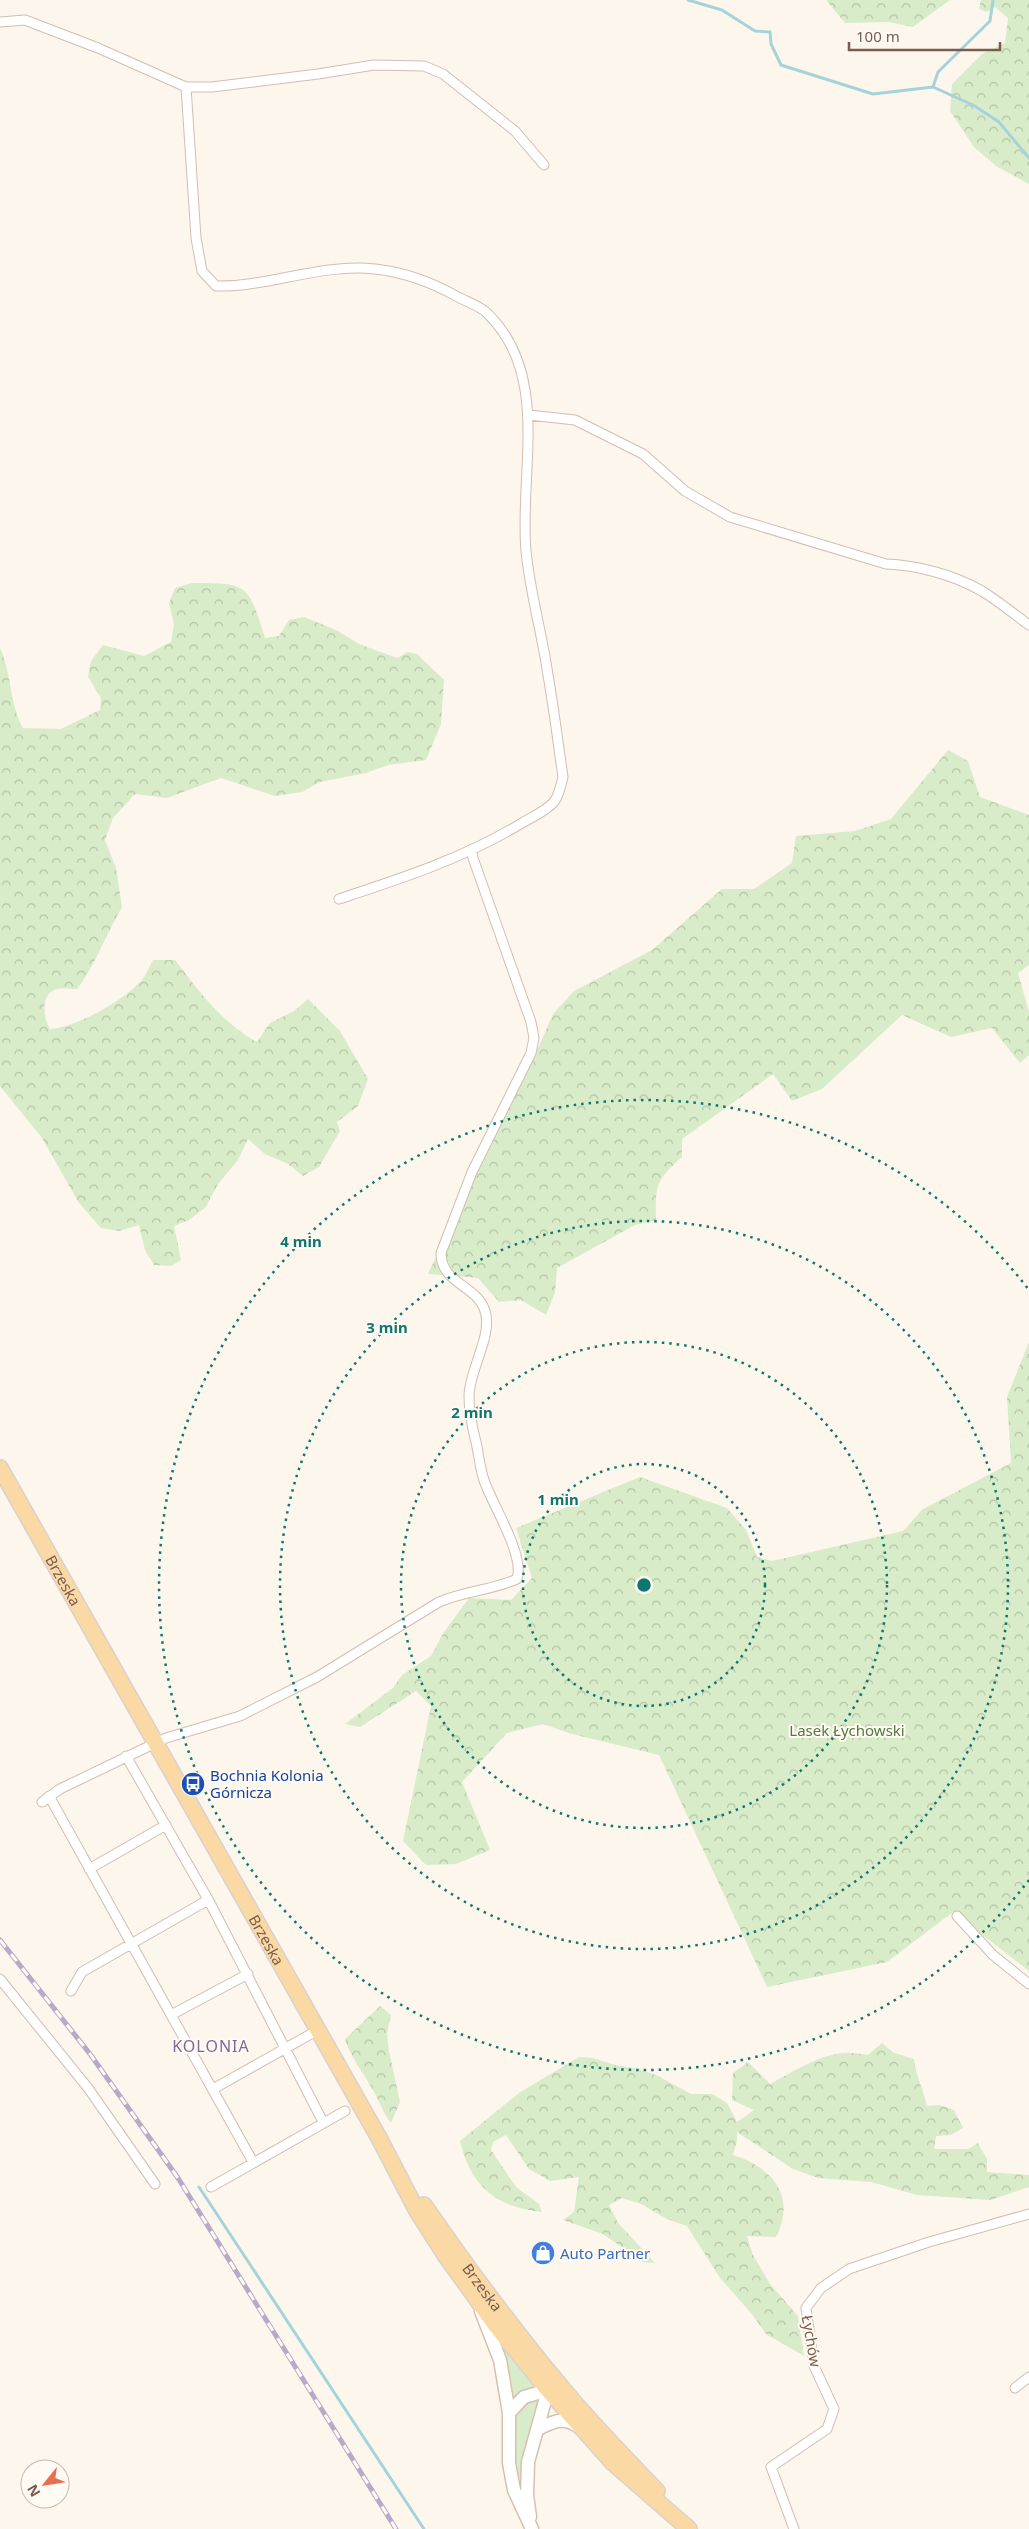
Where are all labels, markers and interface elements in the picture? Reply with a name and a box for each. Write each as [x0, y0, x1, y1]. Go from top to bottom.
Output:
scale bar [849, 20, 1000, 52]
text: 100 m [856, 26, 900, 46]
text: 4 min [280, 1231, 322, 1251]
text: 3 min [366, 1317, 408, 1337]
text: 2 min [451, 1402, 493, 1422]
text: 1 min [537, 1489, 579, 1509]
street label: Brzeska [41, 1551, 86, 1609]
centre of rings [635, 1576, 653, 1594]
park label: Lasek Łychowski [789, 1720, 905, 1740]
place label: Bochnia Kolonia Górnicza [210, 1765, 324, 1802]
bus stop icon: Bochnia Kolonia Górnicza [180, 1771, 206, 1797]
street label: Brzeska [245, 1911, 289, 1969]
district label: KOLONIA [172, 2035, 250, 2057]
shop icon: Auto Partner [530, 2240, 556, 2266]
place label: Auto Partner [560, 2243, 650, 2263]
street label: Brzeska [458, 2259, 507, 2315]
street label: Łychów [798, 2313, 826, 2369]
north arrow [20, 2459, 70, 2509]
text: N [22, 2481, 44, 2500]

